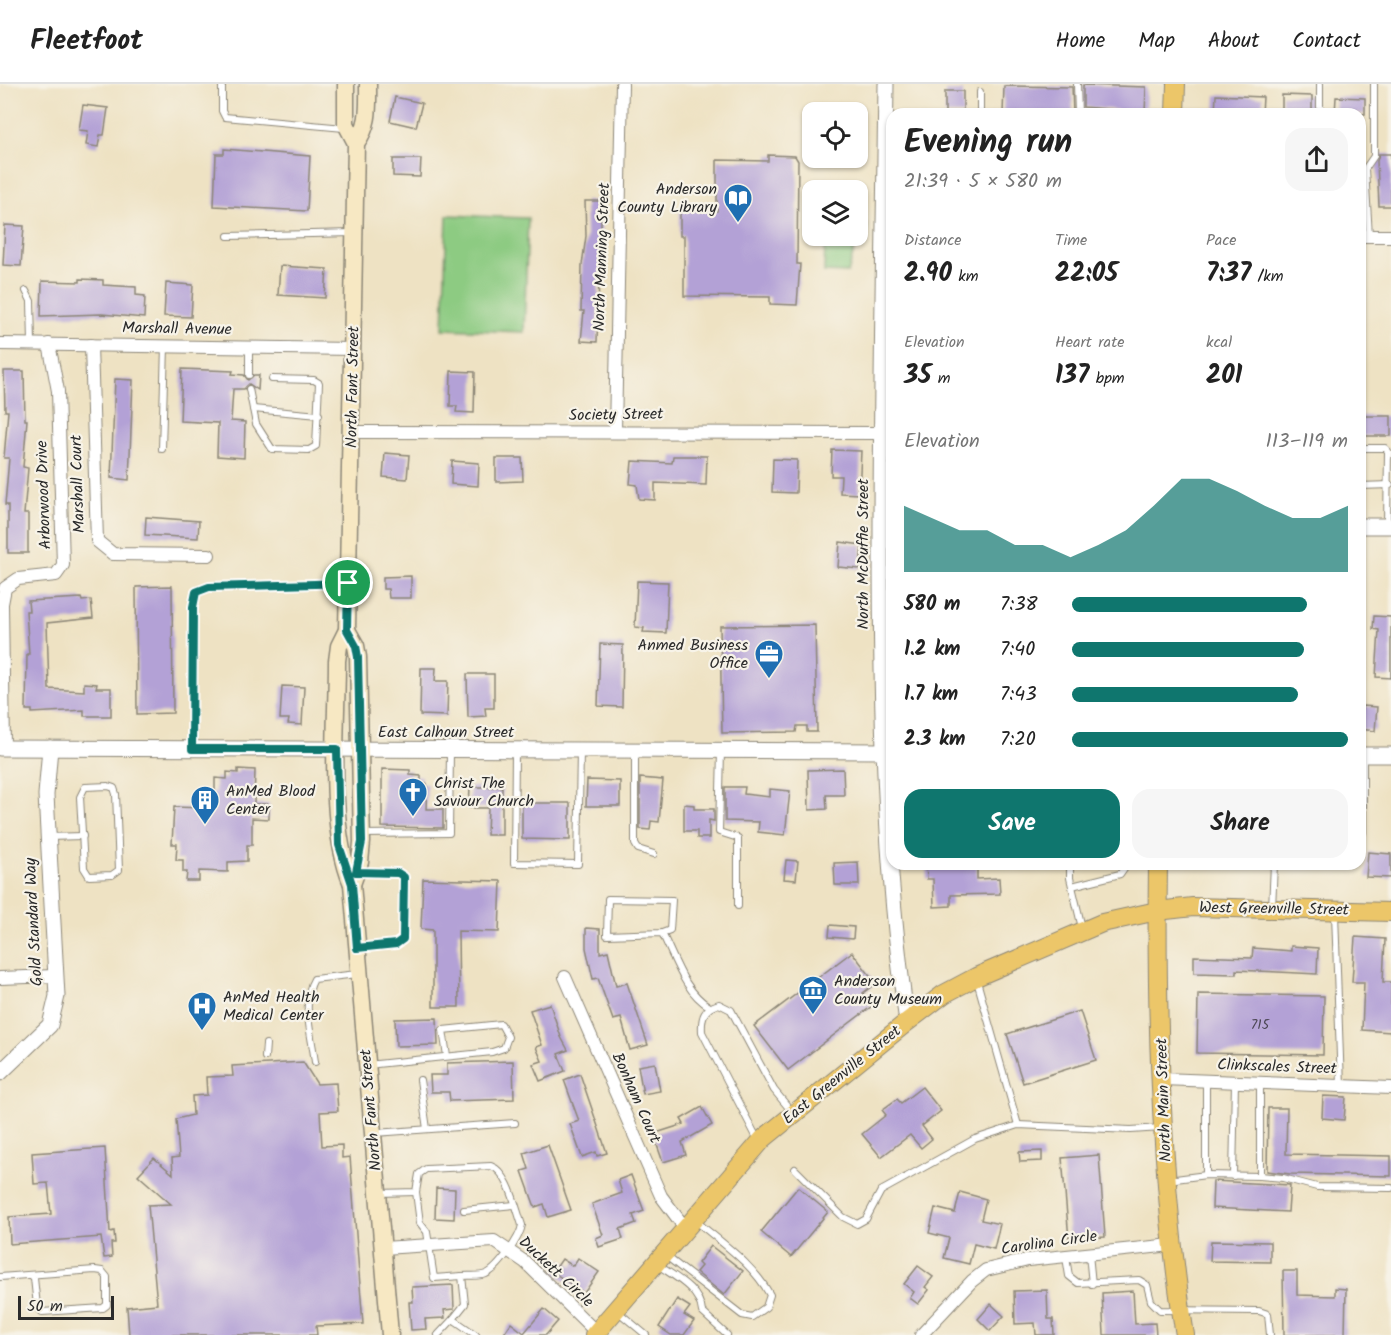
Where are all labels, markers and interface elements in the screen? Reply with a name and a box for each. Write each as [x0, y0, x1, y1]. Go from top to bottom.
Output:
text: Fleetfoot [30, 19, 143, 64]
text: Home [1056, 25, 1105, 58]
text: Map [1138, 25, 1175, 58]
text: About [1208, 25, 1259, 58]
text: Contact [1292, 25, 1361, 58]
map controls [802, 102, 868, 246]
button: locate [802, 102, 868, 168]
text: Evening run [904, 117, 1072, 170]
button: share [1285, 128, 1348, 191]
text: 21:39 · 5 × 580 m [904, 166, 1062, 198]
place label: Anderson County Library [617, 177, 717, 220]
button: layers [802, 180, 868, 246]
street label: North Manning Street [587, 181, 617, 332]
library icon: Anderson County Library [722, 182, 754, 224]
text: Distance [904, 228, 962, 253]
text: Time [1055, 228, 1087, 253]
text: Pace [1206, 228, 1237, 253]
text: 2.90 [904, 253, 952, 295]
text: 22:05 [1055, 253, 1118, 295]
text: 7:37 [1206, 253, 1251, 295]
text: km [952, 264, 978, 289]
text: /km [1251, 264, 1284, 289]
street label: Marshall Avenue [122, 316, 232, 342]
street label: North Fant Street [339, 325, 367, 448]
text: Elevation [904, 330, 965, 355]
text: Heart rate [1055, 330, 1125, 355]
text: kcal [1206, 330, 1232, 355]
text: 35 [904, 355, 931, 397]
text: 137 [1055, 355, 1089, 397]
text: 201 [1206, 355, 1242, 397]
text: m [931, 366, 951, 391]
text: bpm [1089, 366, 1125, 391]
street label: Society Street [569, 402, 664, 428]
text: Elevation [904, 426, 980, 458]
text: 113–119 m [1266, 426, 1348, 458]
street label: Marshall Court [64, 433, 92, 534]
street label: Arborwood Drive [30, 440, 58, 550]
street label: North McDuffie Street [851, 478, 876, 629]
pin [322, 557, 373, 608]
icon: arrive [331, 566, 364, 599]
text: 580 m [904, 589, 960, 621]
text: 7:38 [1000, 589, 1038, 621]
place label: Anmed Business Office [638, 633, 748, 676]
text: 1.2 km [904, 634, 960, 666]
text: 7:40 [1000, 634, 1035, 666]
office icon: Anmed Business Office [753, 638, 785, 680]
text: 1.7 km [904, 679, 958, 711]
text: 7:43 [1000, 679, 1037, 711]
street label: East Calhoun Street [378, 720, 515, 745]
text: 2.3 km [904, 724, 965, 756]
text: 7:20 [1000, 724, 1036, 756]
place label: Christ The Saviour Church [434, 771, 534, 814]
church icon: Christ The Saviour Church [397, 776, 429, 818]
place label: AnMed Blood Center [226, 779, 316, 822]
building icon: AnMed Blood Center [189, 784, 221, 826]
button: Save [904, 789, 1120, 858]
button: Share [1132, 789, 1348, 858]
street label: Gold Standard Way [18, 857, 50, 987]
street label: West Greenville Street [1199, 895, 1350, 923]
place label: Anderson County Museum [834, 969, 942, 1012]
museum icon: Anderson County Museum [797, 974, 829, 1016]
place label: AnMed Health Medical Center [223, 985, 325, 1028]
hospital icon: AnMed Health Medical Center [186, 990, 218, 1032]
house number: 715 [1251, 1014, 1271, 1036]
street label: East Greenville Street [777, 1019, 908, 1131]
street label: North Main Street [1149, 1037, 1179, 1162]
street label: North Fant Street [353, 1047, 389, 1172]
street label: Bonham Court [605, 1049, 668, 1148]
street label: Clinkscales Street [1217, 1052, 1338, 1082]
street label: Carolina Circle [999, 1224, 1099, 1262]
street label: Duckett Circle [513, 1230, 599, 1314]
scale bar [18, 1293, 114, 1320]
text: 50 m [27, 1294, 63, 1319]

